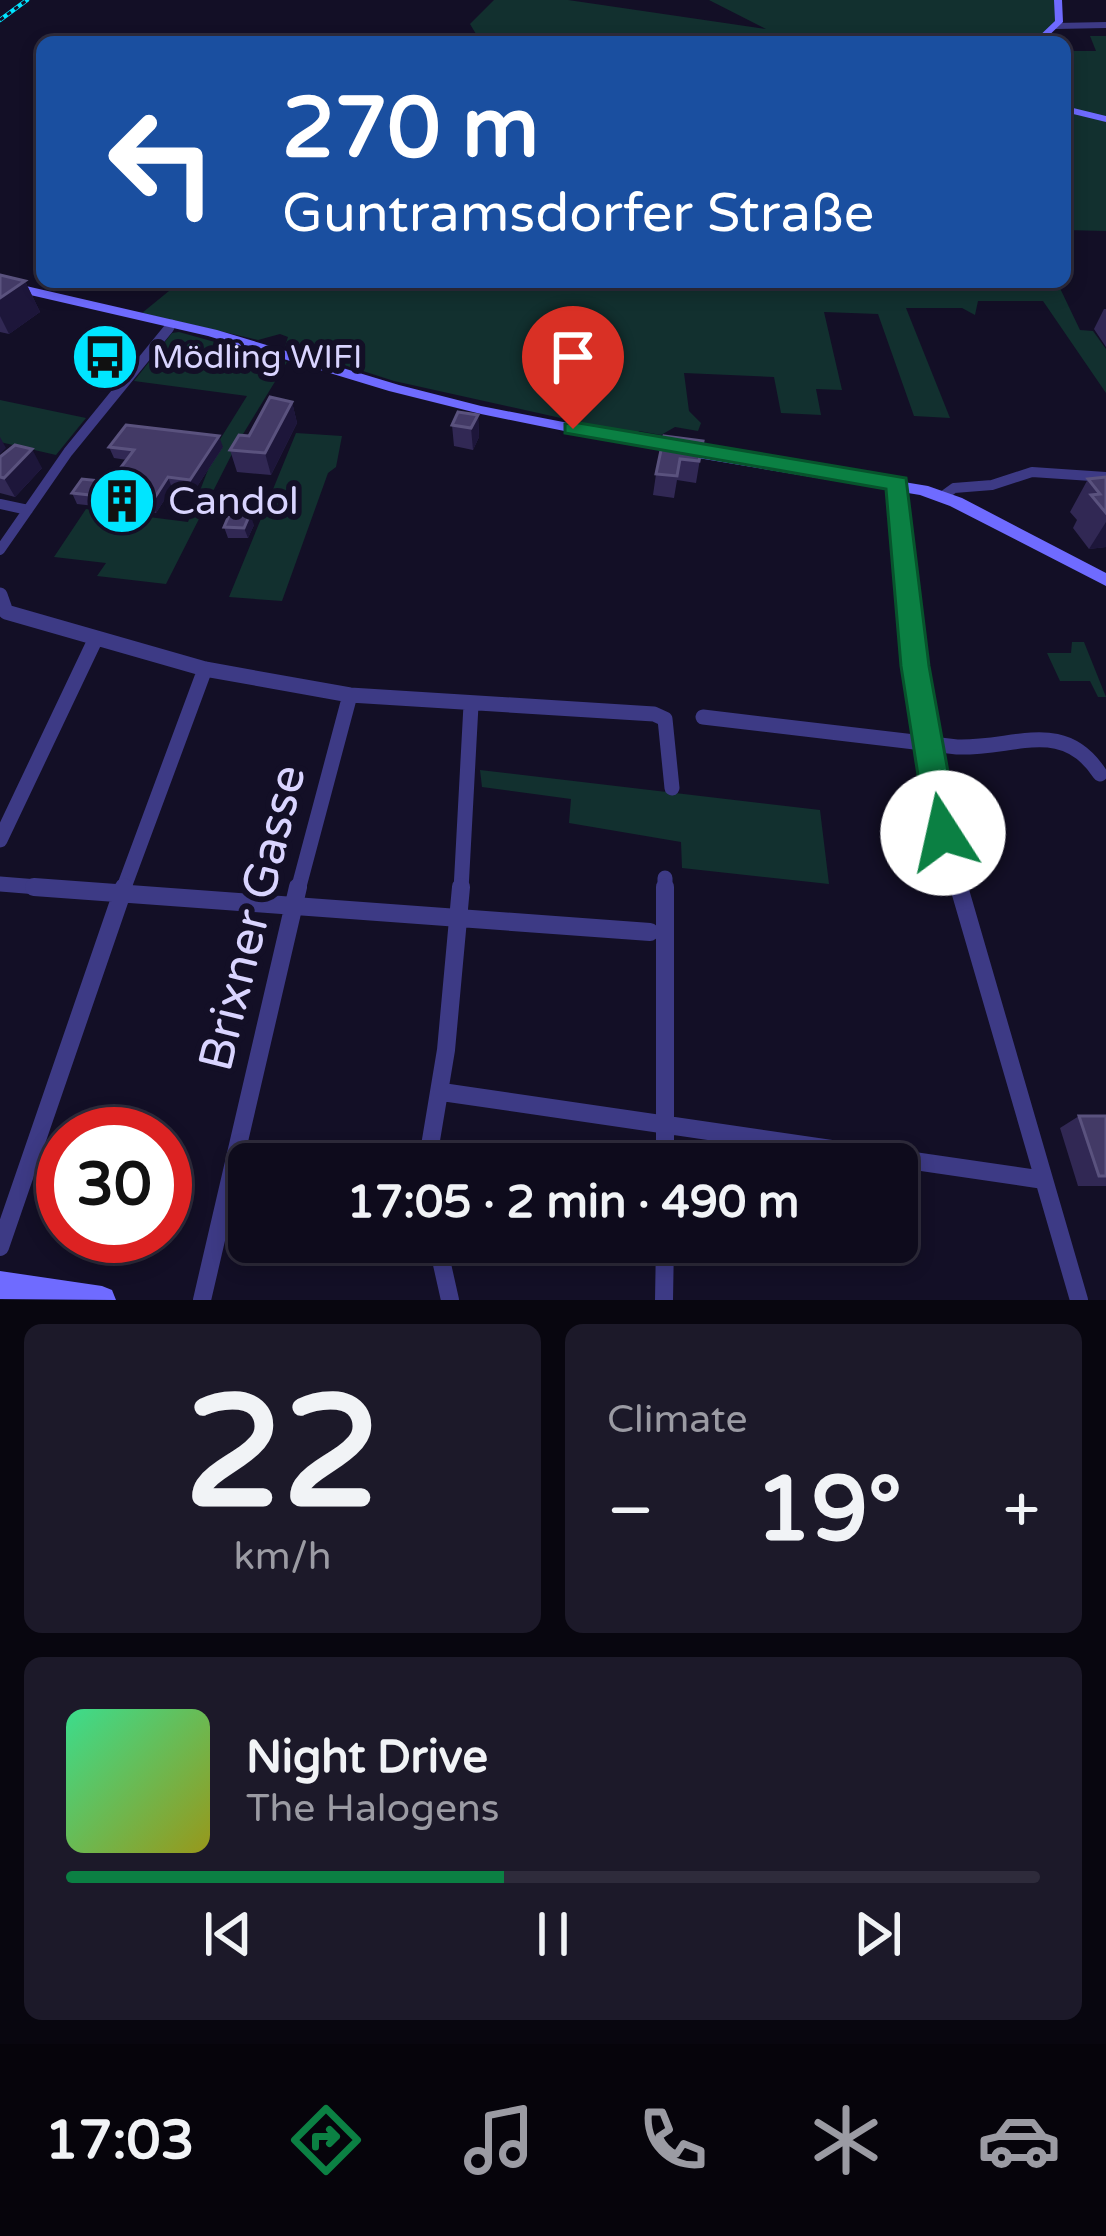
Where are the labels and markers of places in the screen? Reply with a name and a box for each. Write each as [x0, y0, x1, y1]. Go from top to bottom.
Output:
pin [522, 306, 624, 429]
bus stop icon: Mödling WIFI [70, 322, 140, 392]
place label: Mödling WIFI [152, 338, 362, 377]
building icon: Candol [87, 466, 157, 536]
place label: Candol [168, 478, 299, 525]

